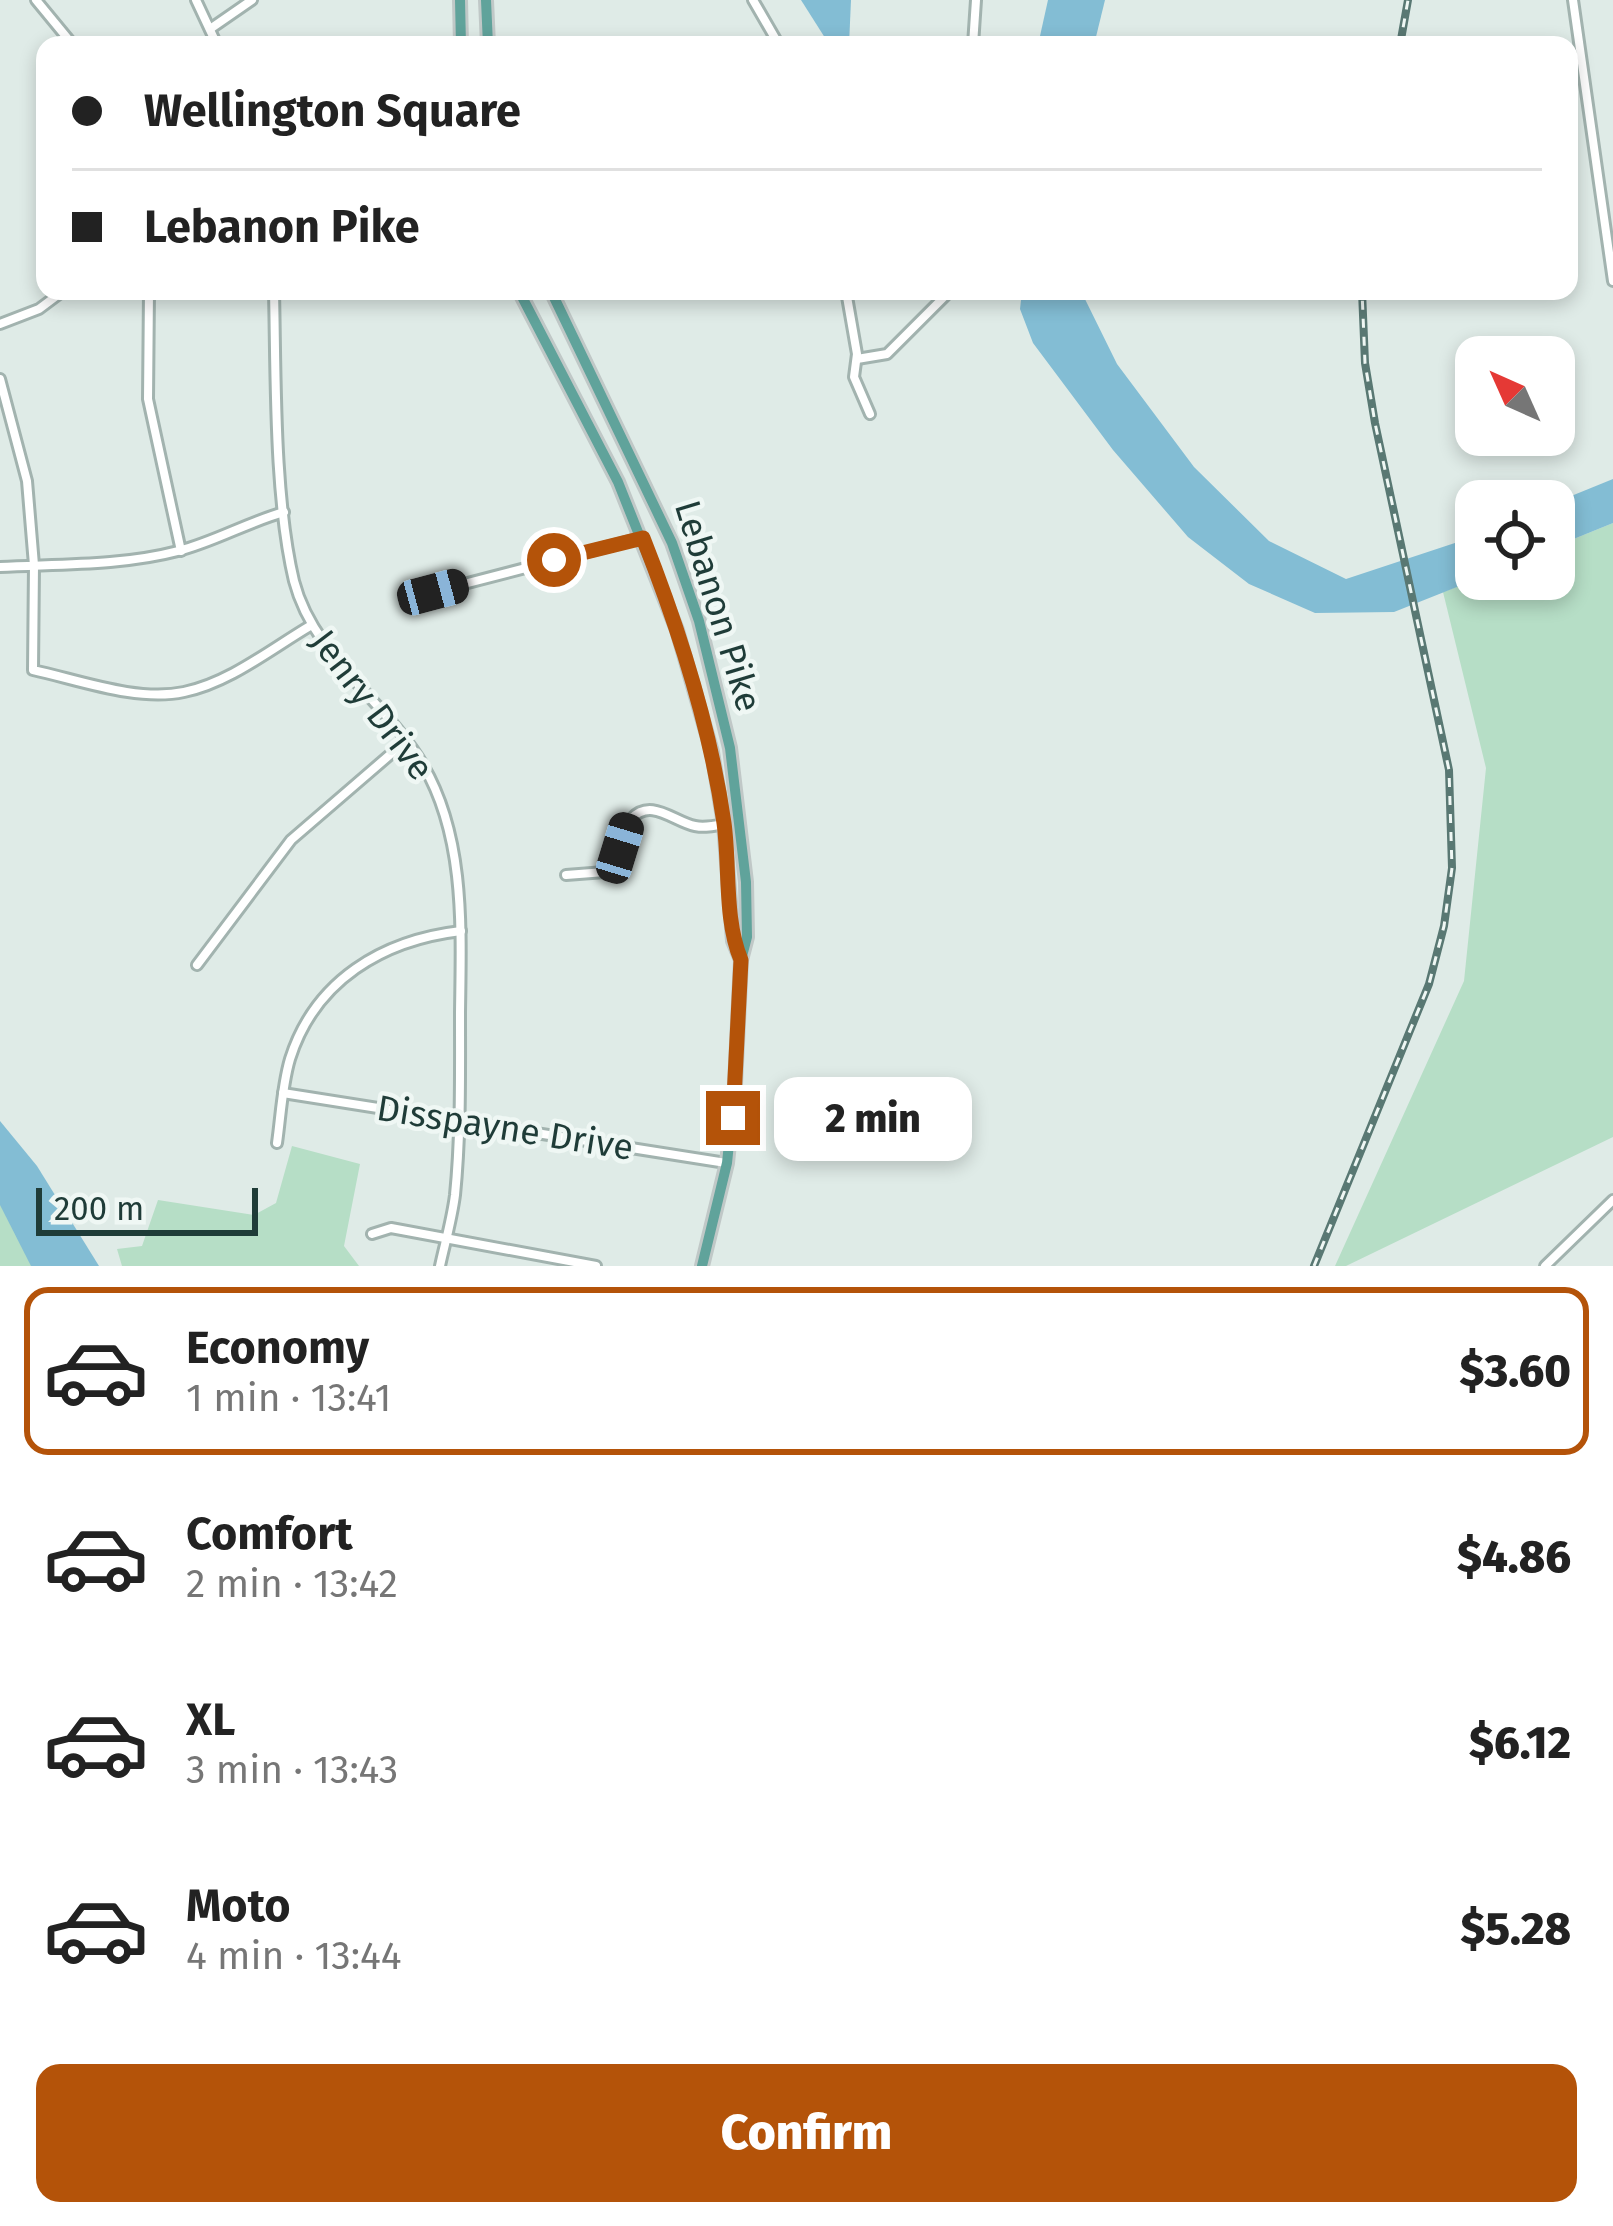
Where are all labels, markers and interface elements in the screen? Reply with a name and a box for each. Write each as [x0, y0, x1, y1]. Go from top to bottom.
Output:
text: Wellington Square [144, 84, 521, 138]
text: Lebanon Pike [144, 200, 420, 254]
north arrow [1455, 336, 1575, 456]
map controls [1455, 336, 1575, 600]
button: locate [1455, 480, 1575, 600]
street label: Lebanon Pike [665, 495, 771, 717]
route start [527, 533, 581, 587]
car [394, 565, 472, 619]
street label: Jenry Drive [301, 621, 443, 789]
car [592, 808, 648, 888]
callout: 2 min [775, 1076, 973, 1160]
street label: Disspayne Drive [374, 1086, 636, 1170]
route end [706, 1091, 760, 1145]
text: 2 min [825, 1096, 921, 1142]
scale bar [36, 1182, 258, 1235]
text: 200 m [54, 1189, 144, 1229]
icon: car [42, 1317, 150, 1425]
text: Economy [186, 1321, 369, 1375]
text: $3.60 [1459, 1344, 1571, 1398]
text: 1 min · 13:41 [186, 1375, 391, 1421]
icon: car [42, 1503, 150, 1611]
text: Comfort [186, 1507, 353, 1561]
text: $4.86 [1457, 1530, 1571, 1584]
text: 2 min · 13:42 [186, 1561, 398, 1607]
icon: car [42, 1689, 150, 1797]
text: XL [186, 1693, 235, 1747]
text: $6.12 [1469, 1716, 1571, 1770]
text: 3 min · 13:43 [186, 1747, 398, 1793]
icon: car [42, 1875, 150, 1983]
text: Moto [186, 1879, 291, 1933]
text: $5.28 [1461, 1902, 1571, 1956]
text: 4 min · 13:44 [186, 1933, 401, 1979]
button: Confirm [36, 2064, 1577, 2202]

